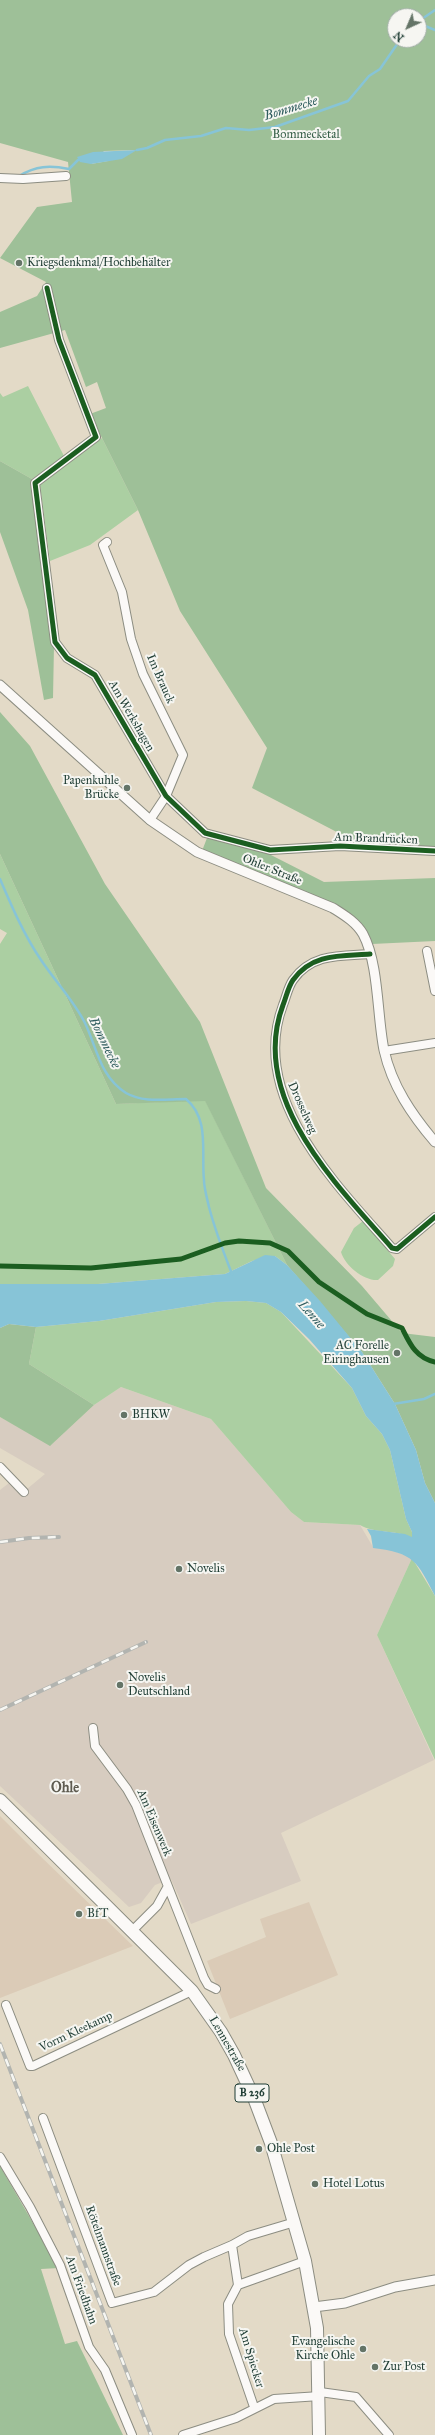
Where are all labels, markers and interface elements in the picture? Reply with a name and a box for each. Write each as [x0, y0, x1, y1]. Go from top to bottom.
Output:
north arrow [387, 8, 427, 48]
text: N [391, 28, 407, 44]
water label: Bommecke [263, 94, 319, 124]
park label: Bommecketal [272, 128, 340, 142]
place label: Kriegsdenkmal/Hochbehälter [27, 256, 170, 270]
marker: Kriegsdenkmal/Hochbehälter [14, 258, 24, 268]
street label: Im Brauck [143, 652, 177, 706]
street label: Am Werkshagen [105, 678, 157, 754]
place label: Papenkuhle Brücke [63, 774, 119, 802]
marker: Papenkuhle Brücke [122, 783, 132, 793]
street label: Am Brandrücken [334, 830, 418, 848]
street label: Ohler Straße [240, 852, 304, 888]
water label: Bommecke [85, 1015, 123, 1071]
street label: Drosselweg [284, 1080, 320, 1136]
water label: Lenne [294, 1298, 328, 1332]
place label: AC Forelle Eiringhausen [323, 1339, 389, 1367]
marker: AC Forelle Eiringhausen [392, 1348, 402, 1358]
place label: BHKW [132, 1408, 170, 1422]
marker: BHKW [119, 1410, 129, 1420]
place label: Novelis [187, 1562, 225, 1576]
marker: Novelis [174, 1564, 184, 1574]
place label: Novelis Deutschland [128, 1671, 190, 1699]
marker: Novelis Deutschland [115, 1680, 125, 1690]
district label: Ohle [51, 1781, 79, 1797]
street label: Am Eisenwerk [133, 1787, 175, 1859]
place label: BfT [87, 1907, 109, 1921]
marker: BfT [74, 1909, 84, 1919]
street label: Vorm Kleekamp [37, 2009, 115, 2055]
street label: Lennestraße [205, 2014, 249, 2074]
road number: B 236 [235, 2084, 269, 2102]
place label: Ohle Post [267, 2142, 315, 2156]
marker: Ohle Post [254, 2144, 264, 2154]
place label: Hotel Lotus [323, 2177, 384, 2191]
marker: Hotel Lotus [310, 2179, 320, 2189]
street label: Rötelmannstraße [82, 2204, 124, 2288]
street label: Am Friedhahn [62, 2254, 100, 2326]
street label: Am Spiecker [235, 2326, 267, 2390]
place label: Evangelische Kirche Ohle [291, 2335, 355, 2363]
marker: Evangelische Kirche Ohle [358, 2344, 368, 2354]
place label: Zur Post [383, 2360, 425, 2374]
marker: Zur Post [370, 2362, 380, 2372]

